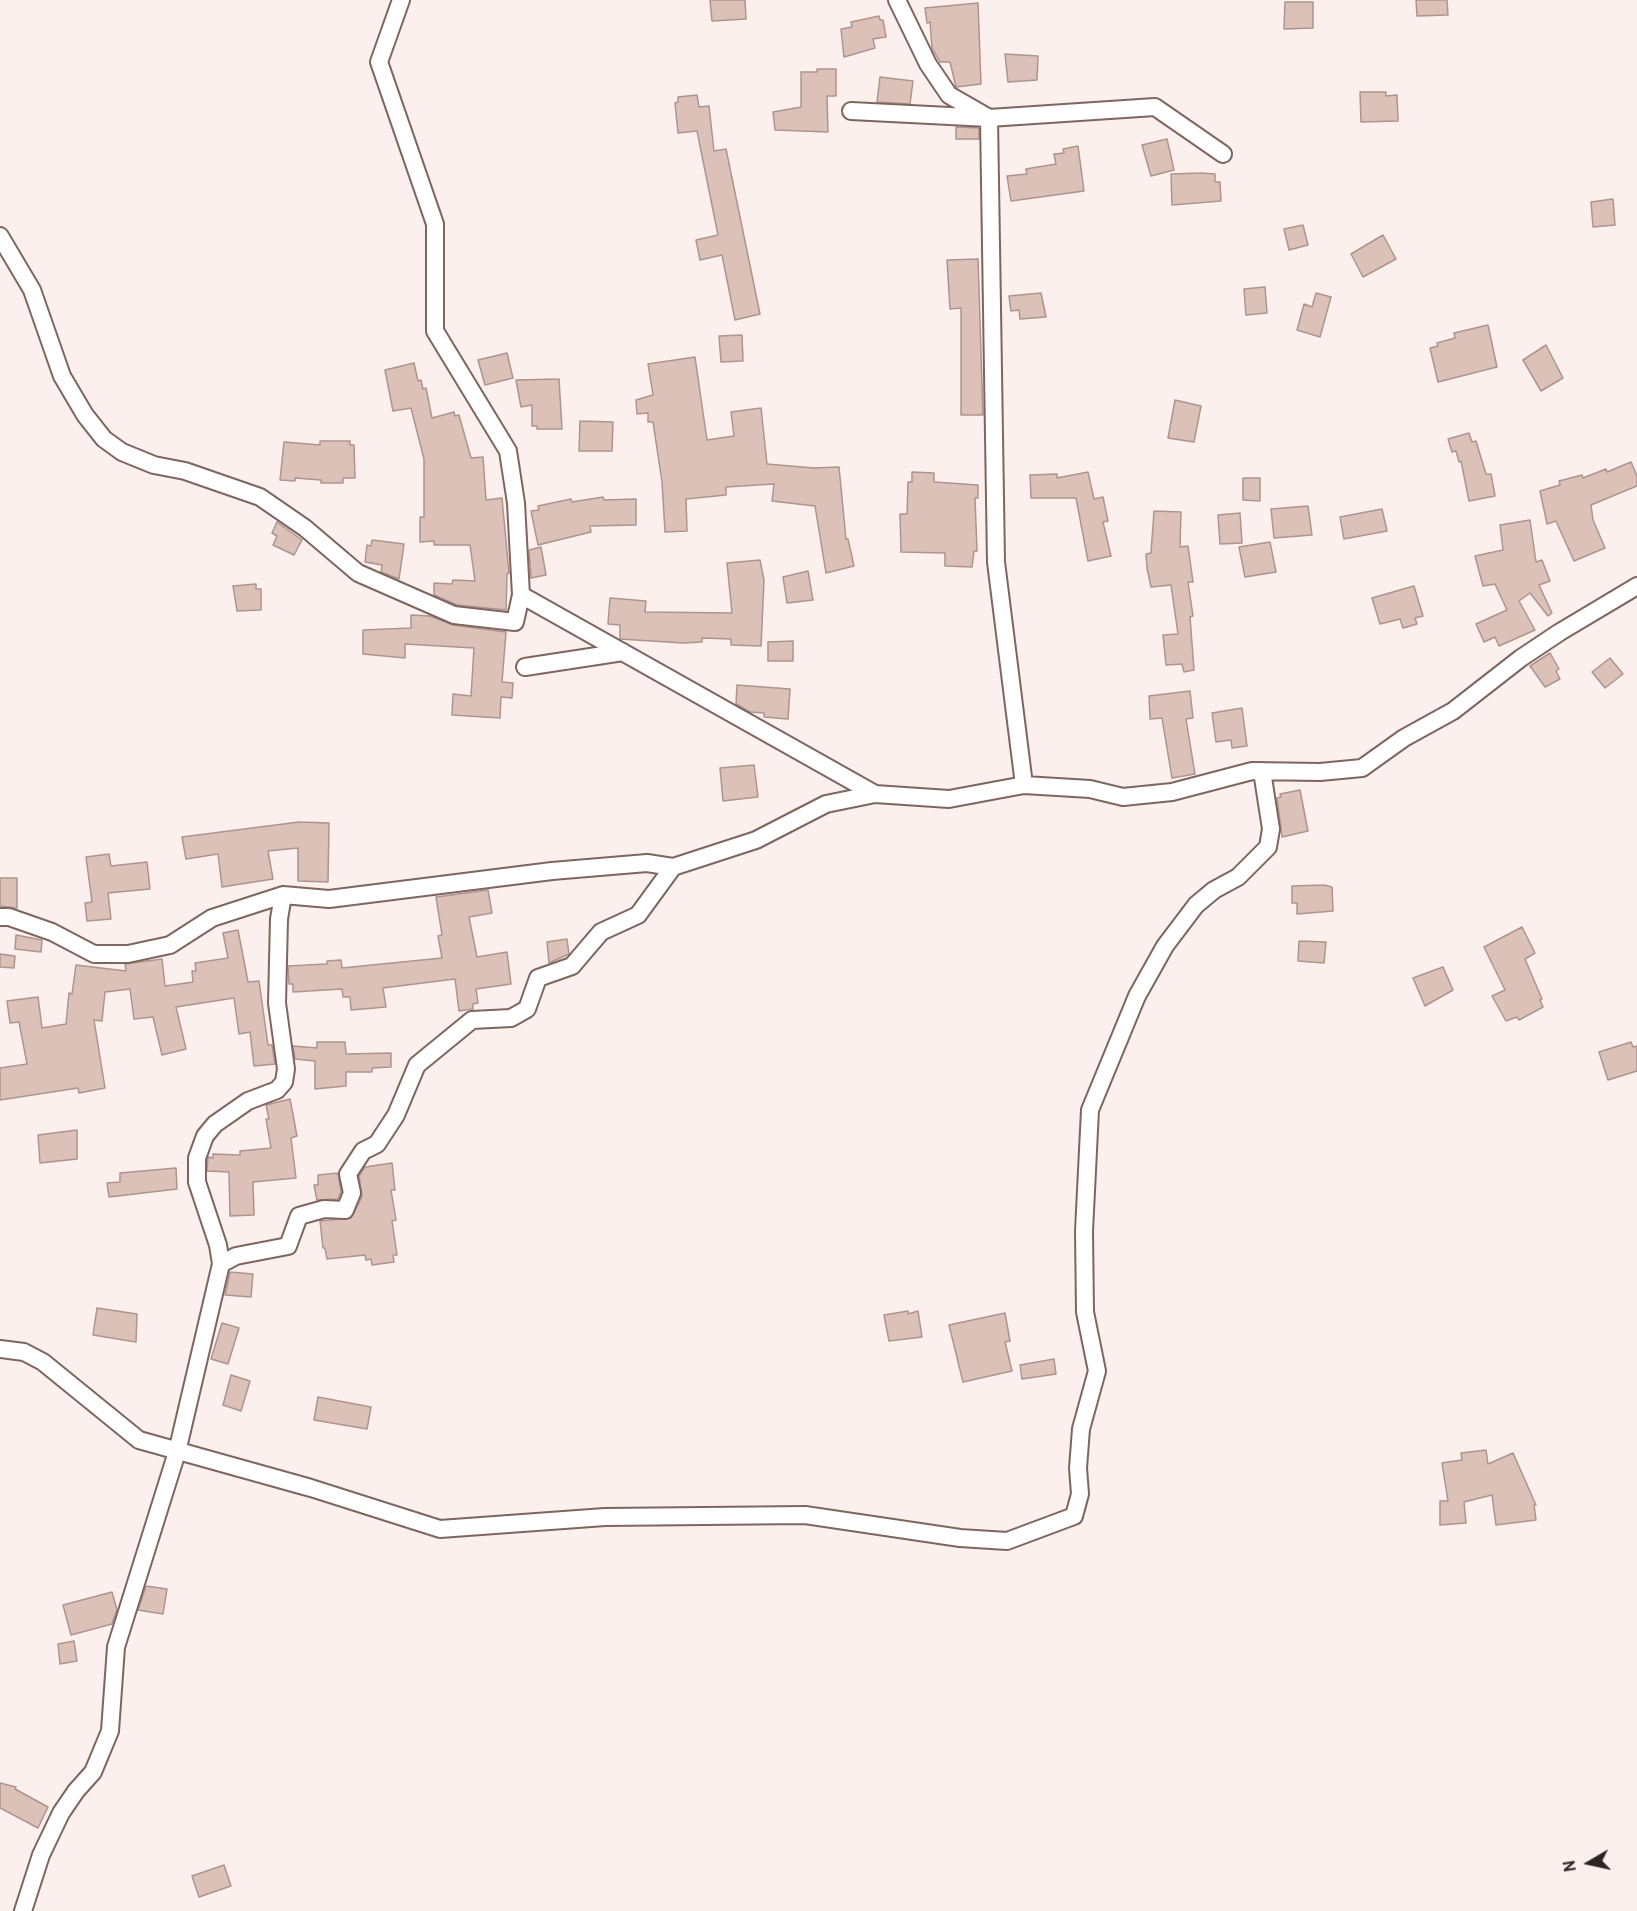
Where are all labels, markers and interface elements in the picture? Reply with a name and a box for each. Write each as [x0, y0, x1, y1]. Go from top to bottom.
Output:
north arrow [1559, 1833, 1619, 1893]
text: N [1560, 1859, 1582, 1873]

